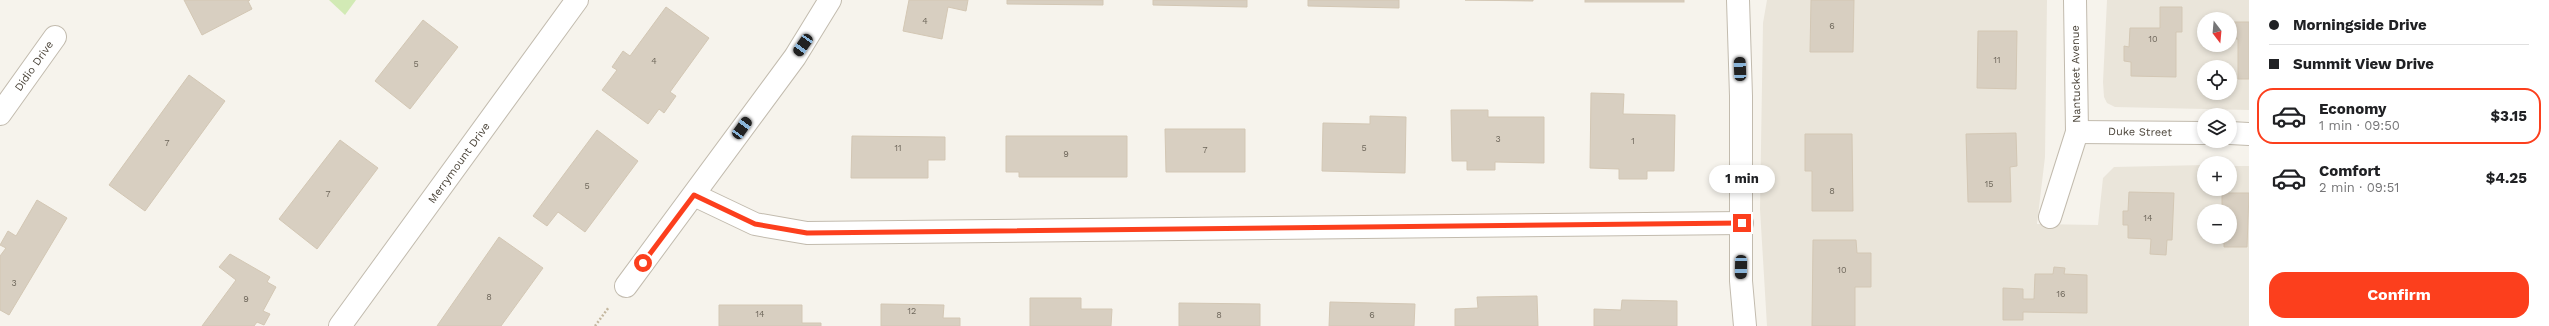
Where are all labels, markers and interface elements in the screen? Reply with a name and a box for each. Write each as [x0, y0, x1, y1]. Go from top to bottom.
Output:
north arrow [2197, 12, 2237, 52]
map controls [2197, 12, 2237, 244]
house number: 4 [922, 16, 928, 26]
text: Morningside Drive [2293, 16, 2427, 34]
house number: 6 [1829, 21, 1835, 31]
street label: Nantucket Avenue [2069, 25, 2083, 123]
car [791, 32, 815, 58]
house number: 10 [2148, 34, 2158, 44]
street label: Didio Drive [12, 38, 56, 94]
house number: 11 [1993, 55, 2001, 65]
text: Summit View Drive [2293, 55, 2434, 73]
house number: 4 [651, 56, 657, 66]
car [1734, 57, 1746, 81]
house number: 5 [413, 59, 419, 69]
button: locate [2197, 60, 2237, 100]
icon: car [2271, 98, 2307, 134]
text: Economy [2319, 100, 2386, 118]
text: $3.15 [2490, 107, 2527, 125]
button: layers [2197, 108, 2237, 148]
car [730, 115, 754, 141]
text: 1 min · 09:50 [2319, 118, 2400, 133]
street label: Merrymount Drive [425, 120, 493, 206]
street label: Duke Street [2108, 125, 2172, 139]
house number: 3 [1495, 134, 1501, 144]
house number: 1 [1631, 136, 1635, 146]
house number: 7 [164, 138, 170, 148]
house number: 11 [894, 143, 902, 153]
house number: 5 [1361, 143, 1367, 153]
house number: 7 [1202, 145, 1208, 155]
house number: 9 [1063, 149, 1069, 159]
button: + [2197, 156, 2237, 196]
icon: car [2271, 160, 2307, 196]
text: Comfort [2319, 162, 2380, 180]
callout: 1 min [1709, 165, 1775, 193]
text: $4.25 [2486, 169, 2527, 187]
text: 1 min [1725, 171, 1759, 186]
house number: 15 [1985, 179, 1993, 189]
text: 2 min · 09:51 [2319, 180, 2399, 195]
house number: 5 [584, 181, 590, 191]
house number: 8 [1829, 186, 1835, 196]
house number: 7 [325, 189, 331, 199]
button: − [2197, 204, 2237, 244]
house number: 14 [2143, 213, 2153, 223]
route end [1733, 214, 1751, 232]
route start [634, 254, 652, 272]
car [1735, 255, 1747, 279]
house number: 10 [1837, 265, 1847, 275]
button: Confirm [2269, 272, 2529, 318]
house number: 3 [11, 278, 17, 288]
house number: 16 [2057, 289, 2065, 299]
house number: 8 [486, 292, 492, 302]
house number: 9 [243, 294, 249, 304]
house number: 12 [908, 306, 916, 316]
house number: 14 [755, 309, 765, 319]
house number: 8 [1216, 310, 1222, 320]
house number: 6 [1369, 310, 1375, 320]

